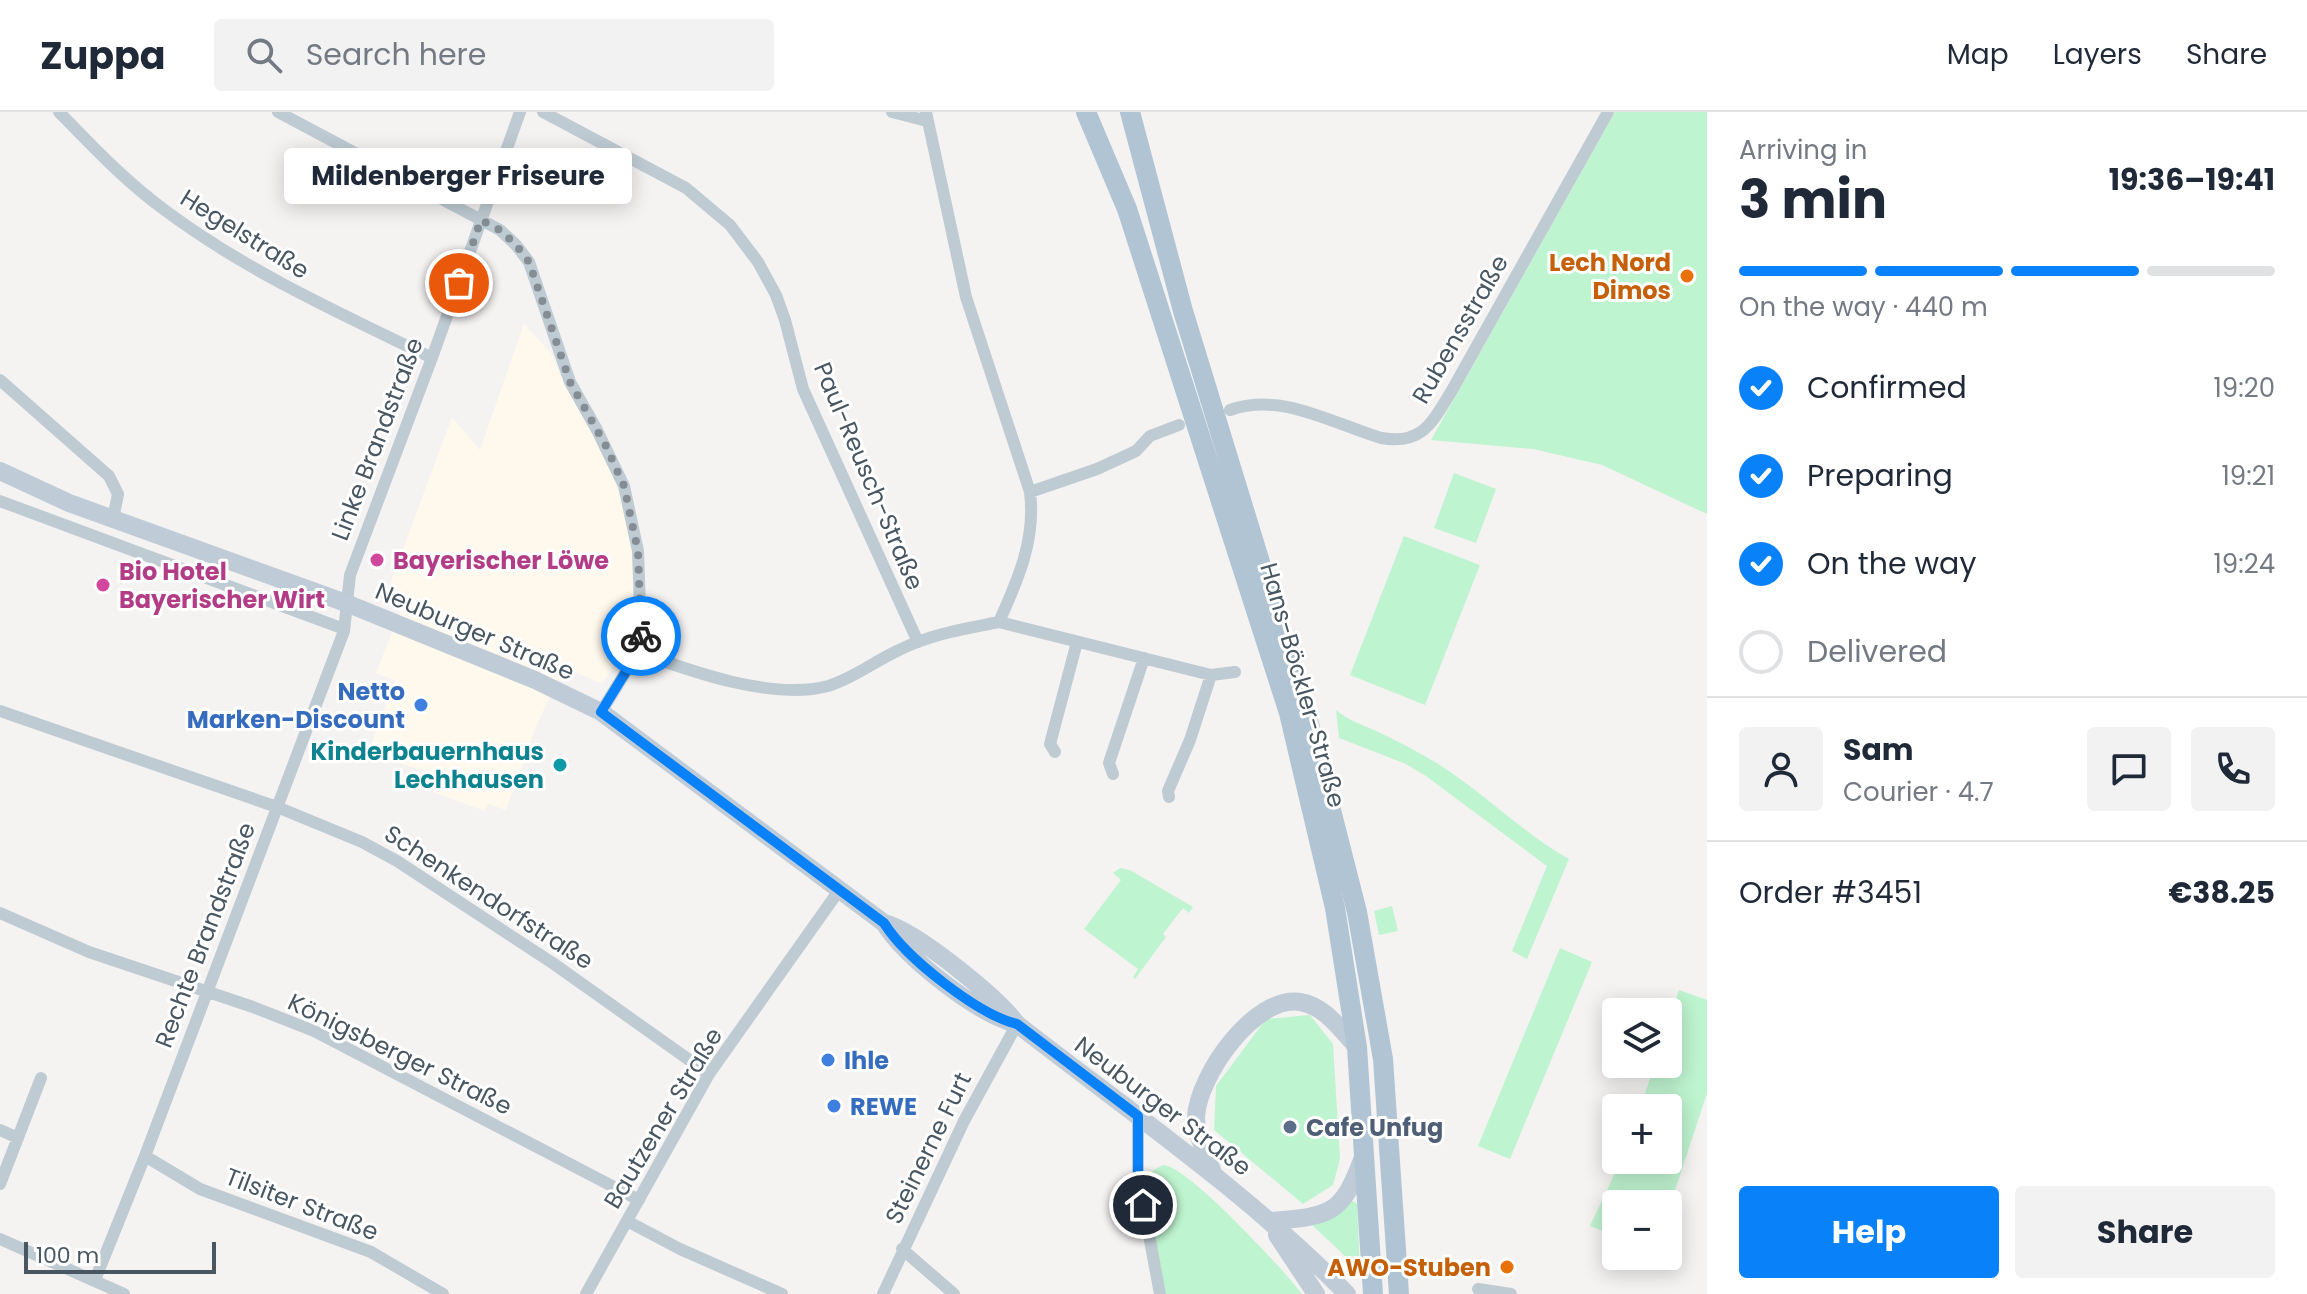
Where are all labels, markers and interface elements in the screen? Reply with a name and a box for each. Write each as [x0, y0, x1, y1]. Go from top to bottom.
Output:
search box [214, 19, 774, 91]
text: Zuppa [40, 29, 166, 82]
icon: search [242, 33, 286, 77]
text: Search here [306, 33, 486, 76]
text: Map [1947, 35, 2009, 74]
text: Layers [2053, 35, 2142, 74]
text: Share [2186, 35, 2267, 74]
text: Arriving in [1739, 132, 1868, 168]
callout: Mildenberger Friseure [285, 147, 633, 203]
text: Mildenberger Friseure [311, 158, 605, 194]
text: 19:36–19:41 [2109, 158, 2275, 201]
text: 3 min [1739, 163, 1887, 236]
street label: Hegelstraße [174, 181, 316, 287]
place label: Lech Nord Dimos [1549, 246, 1671, 307]
pin [425, 249, 493, 317]
street label: Rubensstraße [1404, 249, 1516, 409]
icon: bag [437, 261, 481, 305]
marker: Lech Nord Dimos [1678, 267, 1696, 285]
text: On the way · 440 m [1739, 289, 1988, 325]
street label: Linke Brandstraße [323, 333, 431, 545]
street label: Paul-Reusch-Straße [806, 357, 932, 595]
icon: check [1739, 366, 1783, 410]
text: Confirmed [1807, 366, 1967, 409]
text: 19:20 [2213, 370, 2275, 406]
icon: check [1739, 454, 1783, 498]
text: Preparing [1807, 454, 1953, 497]
text: 19:21 [2221, 458, 2275, 494]
icon: check [1739, 542, 1783, 586]
text: On the way [1807, 542, 1976, 585]
place label: Bayerischer Löwe [393, 544, 609, 577]
text: 19:24 [2213, 546, 2275, 582]
marker: Bayerischer Löwe [368, 551, 386, 569]
place label: Bio Hotel Bayerischer Wirt [119, 555, 325, 616]
street label: Hans-Böckler-Straße [1252, 559, 1354, 811]
street label: Neuburger Straße [370, 574, 580, 688]
marker: Bio Hotel Bayerischer Wirt [94, 576, 112, 594]
courier [601, 596, 681, 676]
icon: bike [619, 614, 663, 658]
text: Delivered [1807, 630, 1947, 673]
place label: Netto Marken-Discount [187, 675, 405, 736]
marker: Netto Marken-Discount [412, 696, 430, 714]
button: person [1739, 727, 1823, 811]
button: chat [2087, 727, 2171, 811]
button: phone [2191, 727, 2275, 811]
text: Sam [1843, 728, 1914, 771]
place label: Kinderbauernhaus Lechhausen [311, 735, 544, 796]
marker: Kinderbauernhaus Lechhausen [551, 756, 569, 774]
text: Courier · 4.7 [1843, 774, 1994, 810]
street label: Schenkendorfstraße [378, 817, 600, 977]
street label: Rechte Brandstraße [147, 818, 263, 1052]
text: Order #3451 [1739, 871, 1922, 914]
text: €38.25 [2168, 871, 2275, 914]
street label: Königsberger Straße [282, 985, 518, 1123]
map controls [1602, 998, 1682, 1270]
button: layers [1602, 998, 1682, 1078]
street label: Bautzener Straße [596, 1021, 730, 1215]
street label: Neuburger Straße [1068, 1029, 1258, 1183]
place label: Ihle [844, 1044, 889, 1077]
marker: Ihle [819, 1051, 837, 1069]
street label: Steinerne Furt [877, 1067, 979, 1229]
place label: REWE [850, 1090, 917, 1123]
button: + [1602, 1094, 1682, 1174]
marker: REWE [825, 1097, 843, 1115]
place label: Cafe Unfug [1306, 1111, 1443, 1144]
marker: Cafe Unfug [1281, 1118, 1299, 1136]
street label: Tilsiter Straße [221, 1160, 383, 1248]
pin [1109, 1171, 1177, 1239]
icon: home [1121, 1183, 1165, 1227]
button: Help [1739, 1186, 1999, 1278]
button: Share [2015, 1186, 2275, 1278]
button: − [1602, 1190, 1682, 1270]
scale bar [24, 1238, 216, 1274]
text: 100 m [36, 1240, 99, 1271]
place label: AWO-Stuben [1327, 1251, 1491, 1284]
marker: AWO-Stuben [1498, 1258, 1516, 1276]

